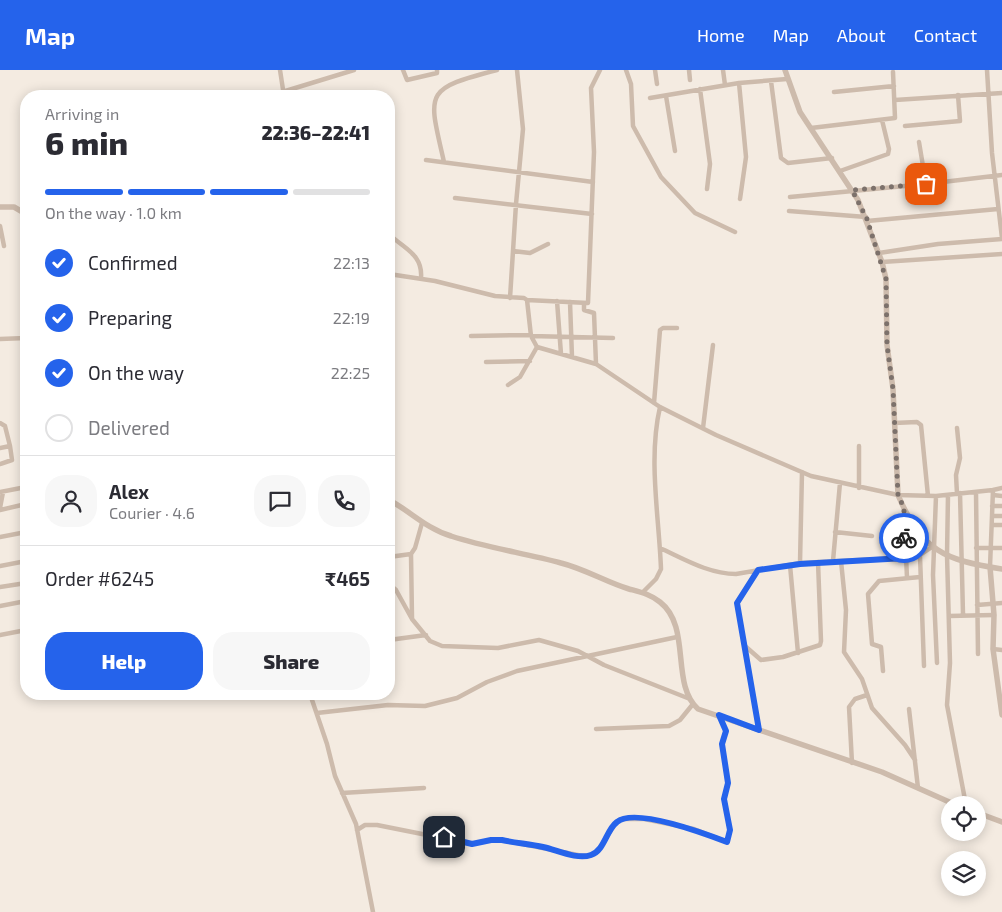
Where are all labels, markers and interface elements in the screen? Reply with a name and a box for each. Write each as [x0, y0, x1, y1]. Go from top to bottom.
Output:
text: Map [25, 21, 75, 50]
text: Home [697, 24, 745, 46]
text: Map [773, 24, 809, 46]
text: About [837, 24, 886, 46]
text: Contact [914, 24, 977, 46]
text: Arriving in [45, 104, 119, 123]
text: 22:36–22:41 [261, 121, 370, 144]
text: 6 min [45, 123, 128, 161]
pin [905, 163, 947, 205]
icon: bag [912, 170, 940, 198]
text: On the way · 1.0 km [45, 203, 182, 222]
icon: check [45, 249, 73, 277]
text: Confirmed [88, 251, 178, 274]
text: 22:13 [333, 253, 370, 272]
icon: check [45, 304, 73, 332]
text: Preparing [88, 306, 172, 329]
text: 22:19 [333, 308, 370, 327]
icon: check [45, 359, 73, 387]
text: On the way [88, 361, 184, 384]
text: 22:25 [331, 363, 370, 382]
text: Delivered [88, 416, 170, 439]
button: person [45, 475, 97, 527]
button: chat [254, 475, 306, 527]
button: phone [318, 475, 370, 527]
text: Alex [109, 480, 149, 503]
text: Courier · 4.6 [109, 503, 195, 522]
courier [879, 513, 929, 563]
icon: bike [890, 524, 918, 552]
text: Order #6245 [45, 567, 154, 590]
text: ₹465 [325, 567, 370, 590]
button: Help [45, 632, 203, 690]
button: Share [213, 632, 370, 690]
map controls [941, 796, 986, 896]
button: locate [941, 796, 986, 841]
pin [423, 816, 465, 858]
icon: home [430, 823, 458, 851]
button: layers [941, 851, 986, 896]

